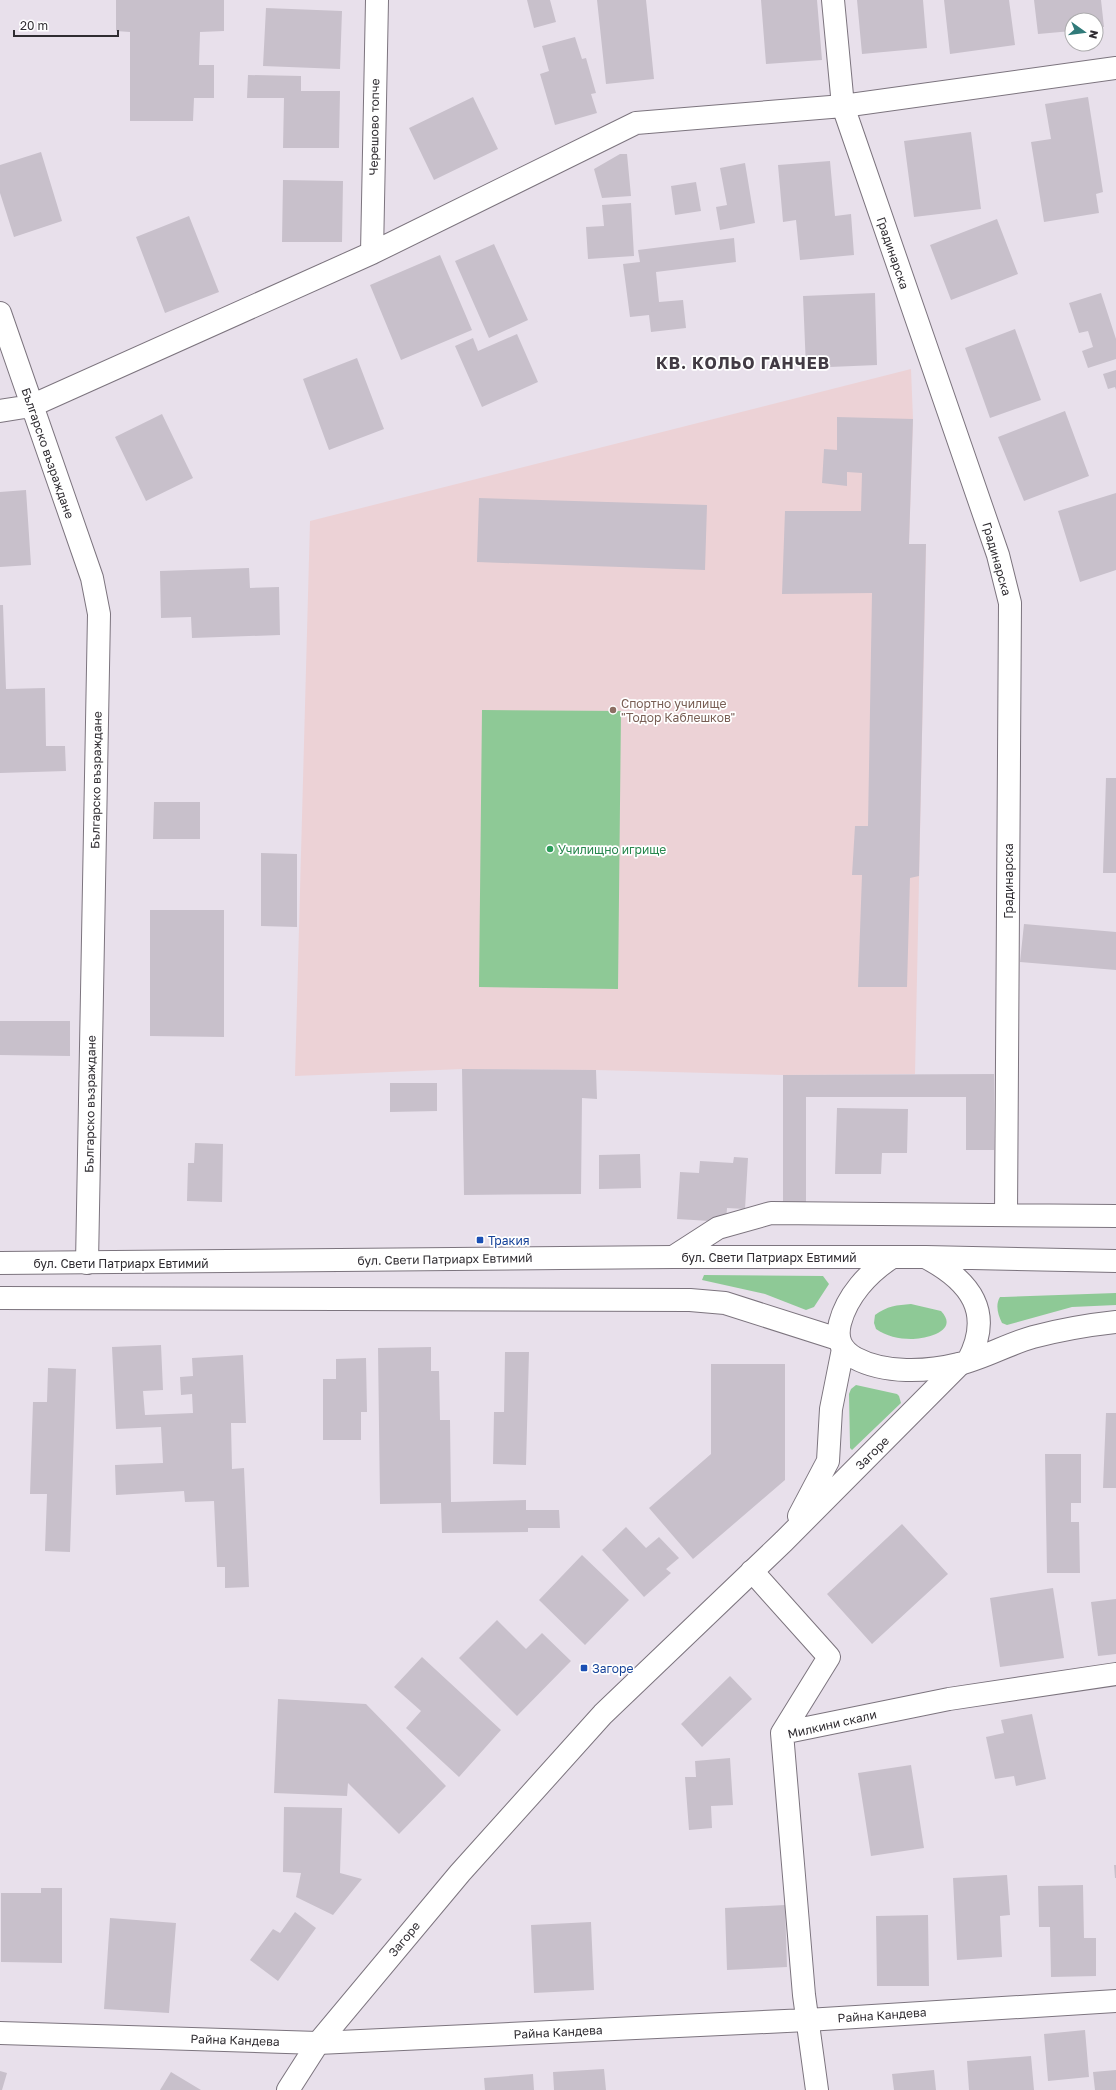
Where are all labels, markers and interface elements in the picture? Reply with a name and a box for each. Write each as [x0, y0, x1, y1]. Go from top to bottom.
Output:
scale bar [14, 12, 118, 38]
north arrow [1064, 12, 1104, 52]
text: 20 m [20, 18, 48, 33]
text: N [1087, 29, 1102, 40]
street label: Черешово топче [366, 78, 382, 176]
street label: Градинарска [874, 215, 912, 291]
district label: КВ. КОЛЬО ГАНЧЕВ [656, 353, 830, 373]
street label: Българско възраждане [19, 385, 78, 521]
street label: Градинарска [979, 521, 1015, 597]
place label: Спортно училище "Тодор Каблешков" [621, 696, 735, 725]
marker: Спортно училище "Тодор Каблешков" [608, 705, 618, 715]
street label: Българско възраждане [87, 711, 105, 849]
place label: Училищно игрище [558, 842, 666, 857]
street label: Градинарска [1001, 843, 1016, 919]
marker: Училищно игрище [545, 844, 555, 854]
street label: Българско възраждане [81, 1035, 99, 1173]
place label: Тракия [488, 1233, 530, 1248]
marker: Тракия [475, 1235, 485, 1245]
street label: бул. Свети Патриарх Евтимий [357, 1250, 533, 1268]
street label: бул. Свети Патриарх Евтимий [681, 1250, 857, 1265]
street label: бул. Свети Патриарх Евтимий [33, 1256, 209, 1271]
street label: Загоре [852, 1433, 892, 1473]
place label: Загоре [592, 1661, 633, 1676]
marker: Загоре [579, 1663, 589, 1673]
street label: Милкини скали [786, 1706, 878, 1742]
street label: Загоре [385, 1918, 423, 1960]
street label: Райна Кандева [837, 2004, 927, 2026]
street label: Райна Кандева [513, 2022, 603, 2042]
street label: Райна Кандева [190, 2031, 280, 2049]

